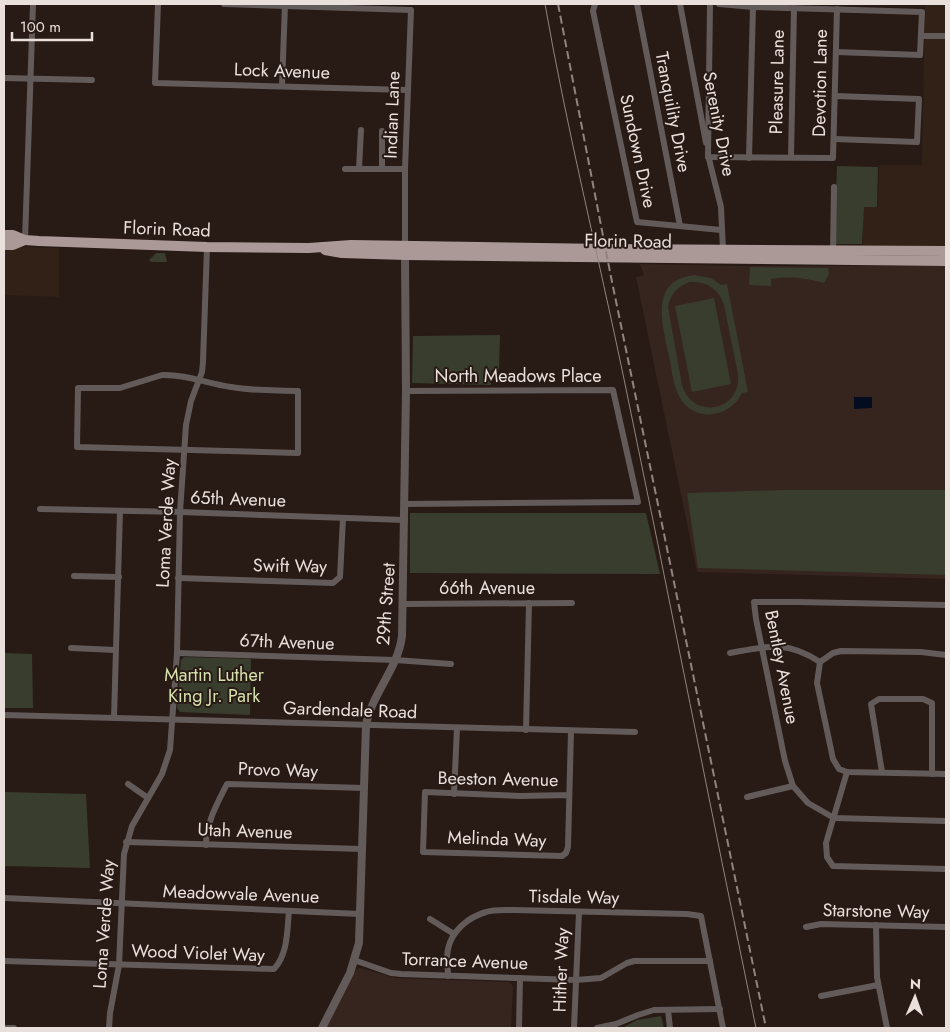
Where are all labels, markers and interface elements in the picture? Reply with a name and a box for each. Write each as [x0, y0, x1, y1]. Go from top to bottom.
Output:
scale bar [12, 10, 92, 42]
text: 100 m [20, 16, 61, 38]
street label: Pleasure Lane [763, 29, 791, 135]
street label: Devotion Lane [806, 29, 834, 137]
street label: Tranquility Drive [649, 50, 697, 174]
street label: Lock Avenue [234, 56, 330, 86]
street label: Serenity Drive [696, 69, 742, 179]
street label: Indian Lane [377, 71, 407, 159]
street label: Sundown Drive [613, 92, 663, 210]
street label: Florin Road [123, 214, 211, 244]
street label: Florin Road [584, 227, 672, 255]
street label: North Meadows Place [435, 363, 601, 389]
street label: Loma Verde Way [150, 458, 182, 588]
street label: 65th Avenue [190, 484, 286, 514]
street label: Swift Way [253, 552, 327, 580]
street label: 29th Street [370, 561, 402, 646]
street label: 66th Avenue [439, 575, 535, 601]
street label: Bentley Avenue [758, 608, 806, 726]
street label: 67th Avenue [239, 627, 335, 657]
park label: Martin Luther King Jr. Park [164, 662, 265, 709]
street label: Gardendale Road [282, 695, 418, 725]
street label: Provo Way [237, 756, 319, 784]
street label: Beeston Avenue [437, 765, 559, 793]
street label: Utah Avenue [197, 816, 293, 846]
street label: Melinda Way [447, 824, 547, 854]
street label: Loma Verde Way [87, 859, 121, 989]
street label: Meadowvale Avenue [162, 878, 320, 910]
street label: Tisdale Way [529, 883, 620, 911]
street label: Starstone Way [822, 897, 930, 925]
street label: Hither Way [547, 927, 575, 1013]
street label: Wood Violet Way [131, 938, 265, 968]
street label: Torrance Avenue [401, 946, 529, 976]
north arrow [890, 972, 940, 1022]
text: N [910, 974, 921, 994]

